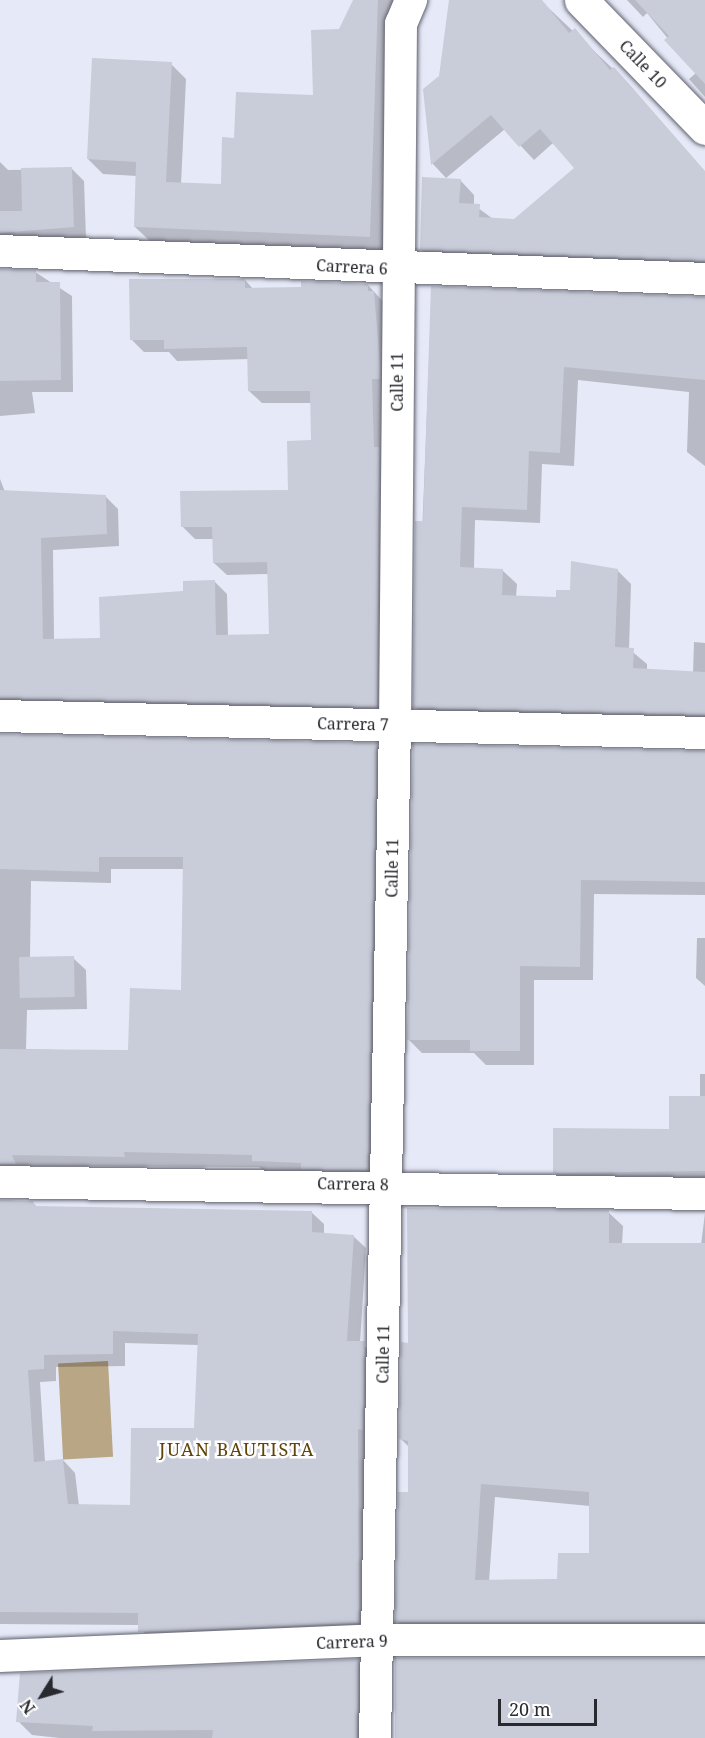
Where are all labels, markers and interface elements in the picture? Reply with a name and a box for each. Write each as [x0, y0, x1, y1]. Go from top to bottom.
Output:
street label: Calle 10 [615, 36, 671, 92]
street label: Carrera 6 [316, 256, 388, 278]
street label: Calle 11 [387, 352, 407, 412]
street label: Carrera 7 [317, 714, 389, 734]
street label: Calle 11 [382, 838, 402, 898]
street label: Carrera 8 [317, 1174, 389, 1194]
street label: Calle 11 [373, 1324, 393, 1384]
district label: JUAN BAUTISTA [159, 1438, 315, 1460]
street label: Carrera 9 [316, 1631, 388, 1653]
north arrow [12, 1666, 72, 1726]
scale bar [501, 1687, 600, 1725]
text: N [15, 1695, 40, 1718]
text: 20 m [509, 1697, 551, 1721]

